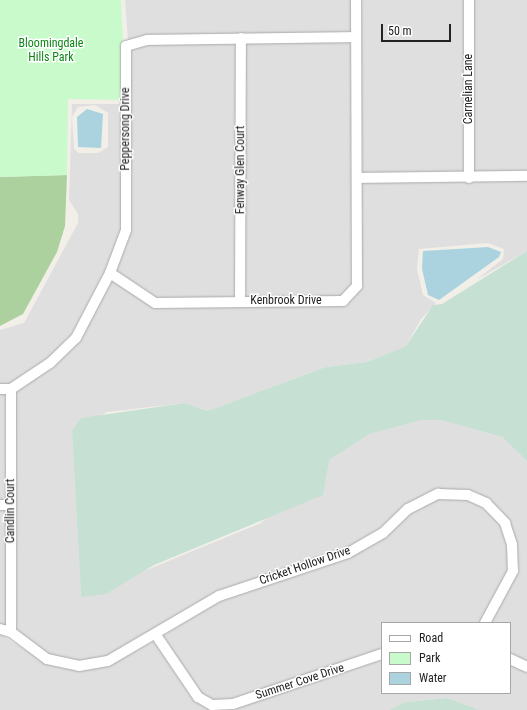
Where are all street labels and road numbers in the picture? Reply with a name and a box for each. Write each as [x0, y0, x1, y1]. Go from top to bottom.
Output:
street label: Carnelian Lane [462, 54, 476, 124]
street label: Peppersong Drive [119, 87, 133, 171]
street label: Fenway Glen Court [234, 126, 248, 214]
street label: Kenbrook Drive [250, 294, 322, 308]
street label: Candlin Court [4, 479, 18, 543]
street label: Cricket Hollow Drive [258, 544, 352, 588]
street label: Summer Cove Drive [254, 661, 346, 703]

